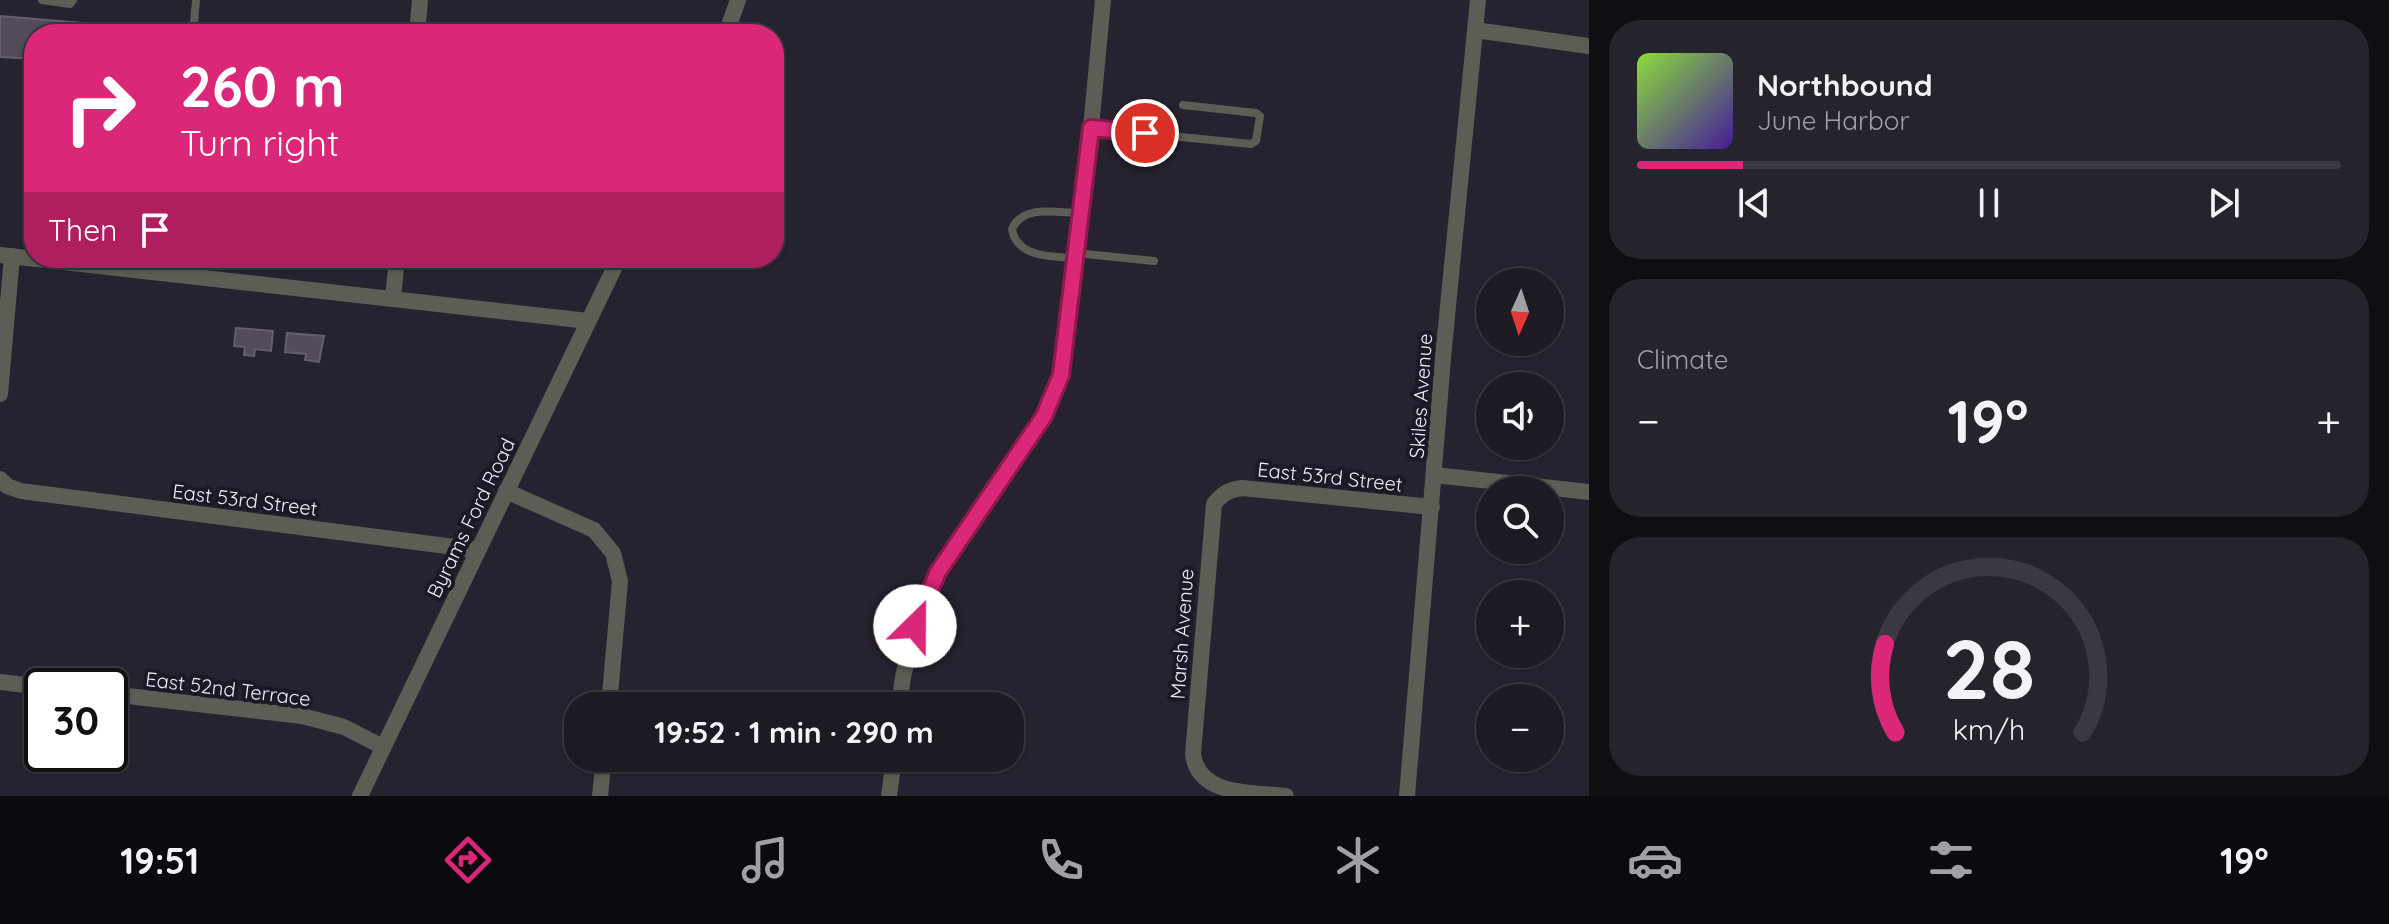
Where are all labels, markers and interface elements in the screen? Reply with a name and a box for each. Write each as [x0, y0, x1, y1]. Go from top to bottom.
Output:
text: 260 m [180, 51, 345, 121]
icon: right [48, 56, 152, 160]
text: Northbound [1757, 66, 1933, 104]
pin [1111, 99, 1179, 167]
text: June Harbor [1757, 104, 1909, 137]
icon: arrive [1123, 111, 1167, 155]
text: Turn right [180, 120, 339, 165]
icon: previous [1732, 181, 1776, 225]
icon: pause [1967, 181, 2011, 225]
icon: next [2202, 181, 2246, 225]
icon: arrive [133, 208, 177, 252]
text: Then [48, 211, 117, 249]
north arrow [1476, 268, 1564, 356]
map controls [1476, 268, 1564, 772]
street label: Skiles Avenue [1404, 333, 1437, 459]
text: Climate [1637, 343, 1728, 376]
button: sound [1476, 372, 1564, 460]
text: 19° [1948, 383, 2029, 458]
text: − [1637, 393, 1660, 448]
text: + [2316, 393, 2341, 448]
street label: Byrams Ford Road [421, 434, 520, 602]
street label: East 53rd Street [1256, 456, 1404, 497]
button: search [1476, 476, 1564, 564]
street label: East 53rd Street [171, 478, 319, 521]
street label: Marsh Avenue [1164, 568, 1199, 700]
button: + [1476, 580, 1564, 668]
position arrow [873, 584, 957, 668]
text: 28 [1943, 615, 2035, 719]
street label: East 52nd Terrace [144, 666, 312, 711]
speed limit sign: 30 [24, 668, 128, 772]
button: − [1476, 684, 1564, 772]
text: km/h [1953, 711, 2025, 747]
text: 19:52 · 1 min · 290 m [654, 713, 934, 751]
icon: directions [440, 832, 496, 888]
icon: music [737, 832, 793, 888]
icon: phone [1033, 832, 1089, 888]
icon: climate [1330, 832, 1386, 888]
icon: car [1627, 832, 1683, 888]
icon: filters [1923, 832, 1979, 888]
text: 19:51 [120, 838, 199, 883]
text: 19° [2220, 838, 2269, 883]

